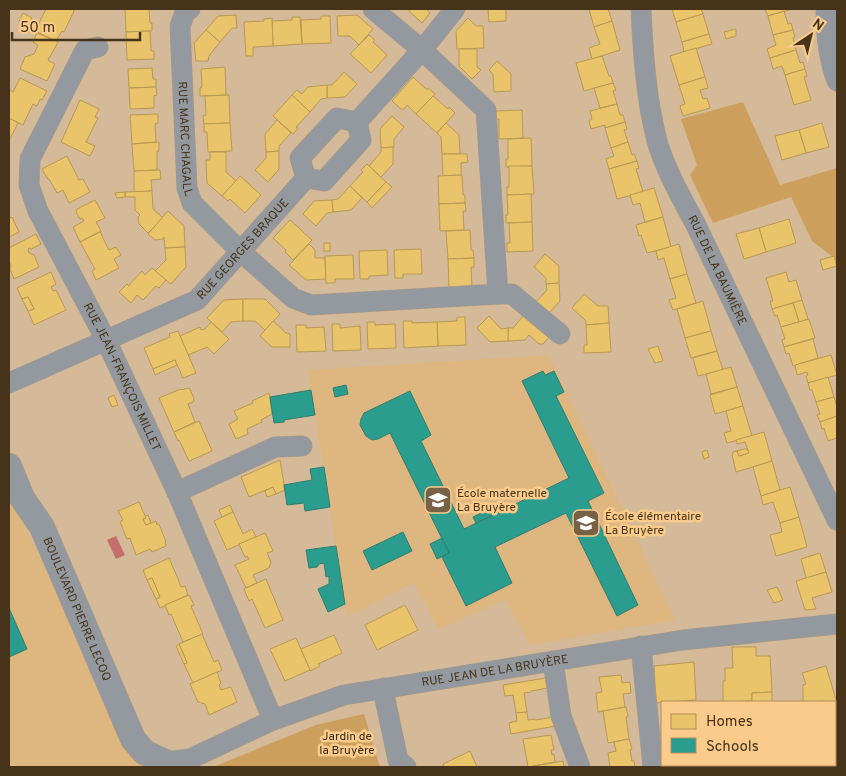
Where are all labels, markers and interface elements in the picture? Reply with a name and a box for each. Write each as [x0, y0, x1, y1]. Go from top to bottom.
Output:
scale bar [12, 10, 140, 42]
north arrow [786, 10, 836, 60]
text: N [809, 16, 827, 35]
text: 50 m [20, 19, 55, 38]
street label: RUE MARC CHAGALL [173, 81, 196, 199]
street label: RUE GEORGES BRAQUE [194, 195, 293, 304]
street label: RUE DE LA BAUMIÈRE [683, 213, 750, 328]
street label: RUE JEAN-FRANÇOIS MILLET [79, 300, 164, 454]
school or university icon: École maternelle La Bruyère [423, 485, 453, 515]
place label: École maternelle La Bruyère [457, 486, 547, 516]
school or university icon: École élémentaire La Bruyère [571, 508, 601, 538]
place label: École élémentaire La Bruyère [605, 509, 701, 539]
street label: BOULEVARD PIERRE LECOQ [38, 535, 114, 684]
street label: RUE JEAN DE LA BRUYÈRE [420, 652, 570, 691]
legend [661, 701, 836, 766]
text: Homes [706, 713, 753, 732]
park label: Jardin de la Bruyère [319, 729, 375, 759]
text: Schools [706, 738, 759, 757]

